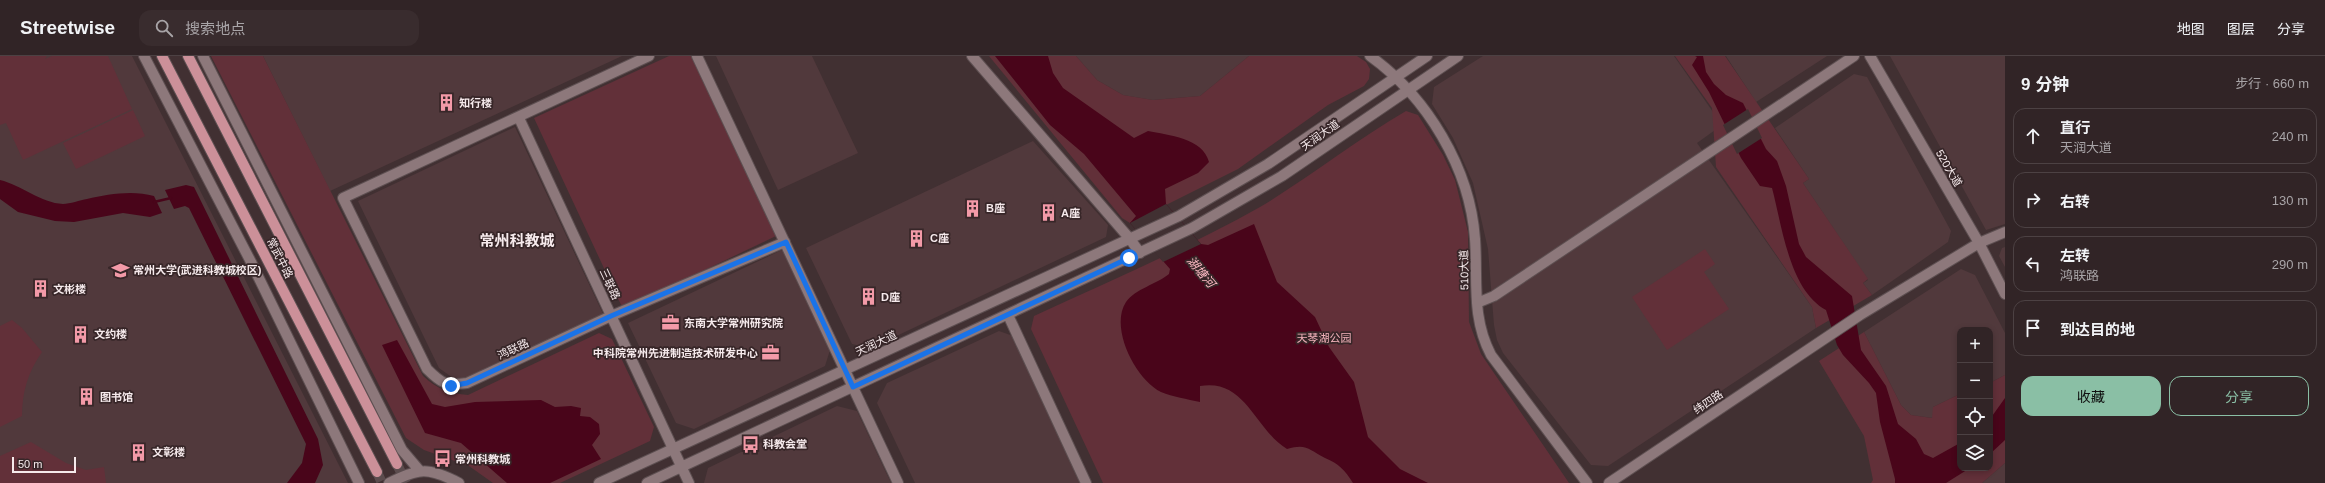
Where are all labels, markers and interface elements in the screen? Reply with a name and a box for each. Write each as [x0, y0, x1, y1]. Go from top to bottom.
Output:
search box [139, 10, 419, 46]
text: Streetwise [20, 17, 115, 38]
icon: search [153, 17, 175, 39]
text: 搜索地点 [185, 20, 245, 37]
text: 地图 [2177, 21, 2205, 37]
text: 图层 [2227, 21, 2255, 37]
text: 分享 [2277, 21, 2305, 37]
text: 9 分钟 [2021, 75, 2069, 94]
text: 步行 · 660 m [2235, 76, 2309, 91]
building icon: 知行楼 [436, 93, 456, 113]
place label: 知行楼 [459, 97, 492, 109]
street label: 天润大道 [1299, 117, 1341, 153]
text: 直行 [2060, 119, 2090, 136]
icon: ahead [2022, 125, 2044, 147]
text: 240 m [2272, 129, 2308, 144]
text: 天润大道 [2060, 140, 2112, 155]
street label: 520大道 [1934, 148, 1964, 188]
icon: right [2022, 189, 2044, 211]
text: 右转 [2060, 193, 2090, 210]
text: 130 m [2272, 193, 2308, 208]
building icon: B座 [963, 198, 983, 218]
place label: B座 [986, 202, 1005, 214]
building icon: A座 [1038, 203, 1058, 223]
place label: A座 [1061, 207, 1080, 219]
building icon: C座 [907, 228, 927, 248]
district label: 常州科教城 [479, 232, 555, 249]
place label: C座 [930, 232, 949, 244]
street label: 常武中路 [265, 236, 295, 280]
text: 左转 [2060, 247, 2090, 264]
route start [1120, 249, 1138, 267]
street label: 510大道 [1458, 250, 1470, 290]
icon: left [2022, 253, 2044, 275]
water label: 湖塘河 [1184, 254, 1219, 292]
text: 290 m [2272, 257, 2308, 272]
school or university icon: 常州大学(武进科教城校区) [110, 260, 130, 280]
place label: 常州大学(武进科教城校区) [133, 264, 262, 276]
street label: 三联路 [598, 267, 622, 301]
text: 鸿联路 [2060, 268, 2099, 283]
building icon: 文彬楼 [30, 279, 50, 299]
place label: 文彬楼 [53, 283, 86, 295]
building icon: D座 [858, 287, 878, 307]
place label: D座 [881, 291, 900, 303]
office icon: 东南大学常州研究院 [661, 313, 681, 333]
place label: 东南大学常州研究院 [684, 317, 783, 329]
icon: arrive [2022, 317, 2044, 339]
text: 到达目的地 [2060, 321, 2135, 338]
building icon: 文约楼 [71, 324, 91, 344]
map controls [1957, 327, 1993, 471]
button: + [1957, 327, 1993, 363]
place label: 文约楼 [94, 328, 127, 340]
street label: 天润大道 [854, 328, 898, 358]
park label: 天琴湖公园 [1297, 332, 1352, 344]
street label: 鸿联路 [496, 337, 530, 361]
office icon: 中科院常州先进制造技术研发中心 [761, 343, 781, 363]
place label: 中科院常州先进制造技术研发中心 [593, 347, 758, 359]
button: − [1957, 363, 1993, 399]
button: 收藏 [2021, 376, 2161, 416]
button: 分享 [2169, 376, 2309, 416]
route end [442, 377, 460, 395]
building icon: 图书馆 [77, 387, 97, 407]
street label: 纬四路 [1691, 388, 1725, 416]
place label: 图书馆 [100, 391, 133, 403]
button: locate [1957, 399, 1993, 435]
bus stop icon: 科教会堂 [740, 434, 760, 454]
button: layers [1957, 435, 1993, 471]
place label: 科教会堂 [763, 438, 807, 450]
building icon: 文彰楼 [129, 442, 149, 462]
place label: 文彰楼 [152, 446, 185, 458]
bus stop icon: 常州科教城 [432, 449, 452, 469]
place label: 常州科教城 [455, 453, 511, 465]
scale bar [12, 455, 76, 474]
text: 50 m [18, 458, 42, 470]

